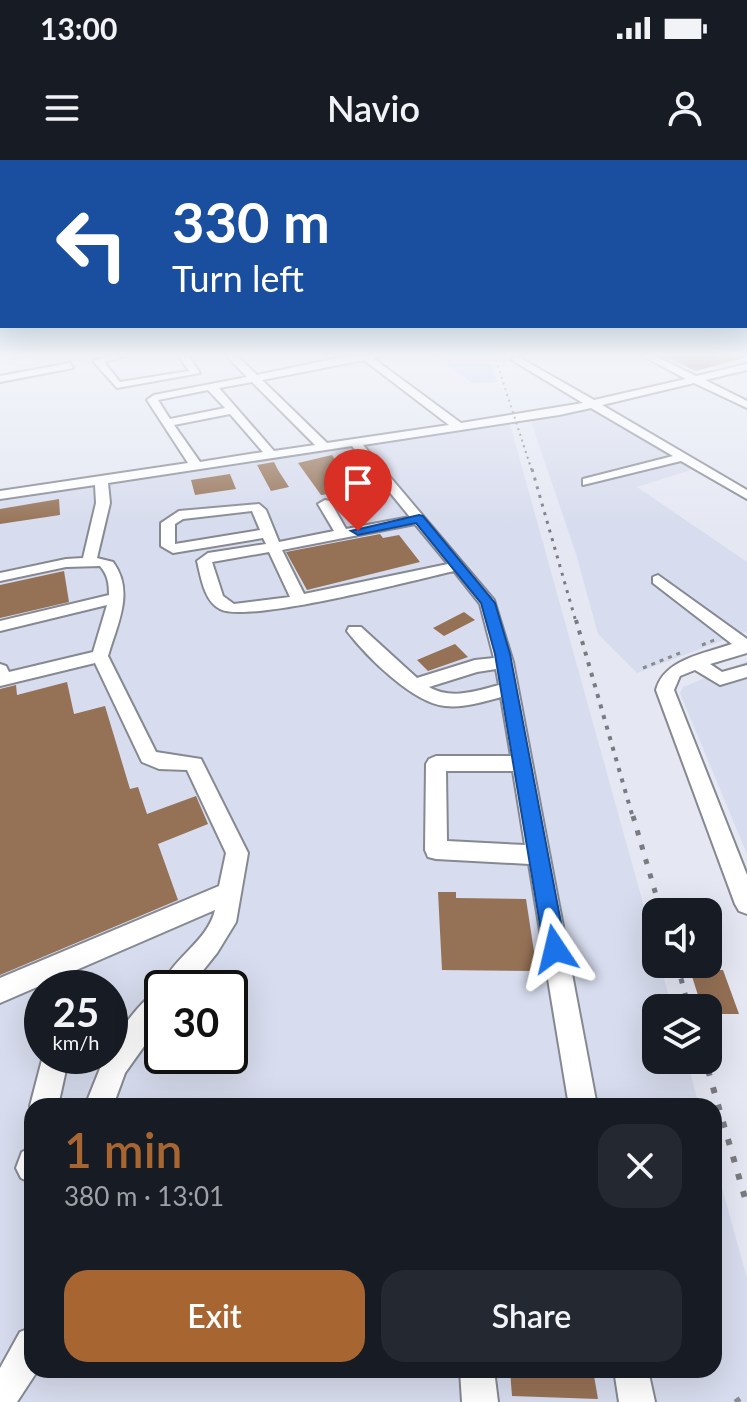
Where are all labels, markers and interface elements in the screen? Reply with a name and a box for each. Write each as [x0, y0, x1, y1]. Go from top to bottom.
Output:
text: 13:00 [40, 10, 117, 46]
icon: menu [40, 86, 84, 130]
text: Navio [327, 86, 420, 130]
icon: person [663, 86, 707, 130]
text: 330 m [172, 188, 330, 255]
icon: left [40, 192, 144, 296]
text: Turn left [172, 256, 304, 300]
pin [324, 449, 392, 531]
icon: arrive [336, 461, 380, 505]
map controls [642, 898, 722, 1074]
button: sound [642, 898, 722, 978]
position arrow [513, 907, 597, 991]
speed limit sign: 30 [144, 970, 248, 1074]
text: 25 [53, 988, 99, 1036]
button: layers [642, 994, 722, 1074]
text: km/h [53, 1030, 99, 1054]
text: 1 min [64, 1121, 182, 1178]
button: close [598, 1124, 682, 1208]
text: 380 m · 13:01 [64, 1180, 224, 1212]
button: Exit [64, 1270, 365, 1362]
button: Share [381, 1270, 682, 1362]

